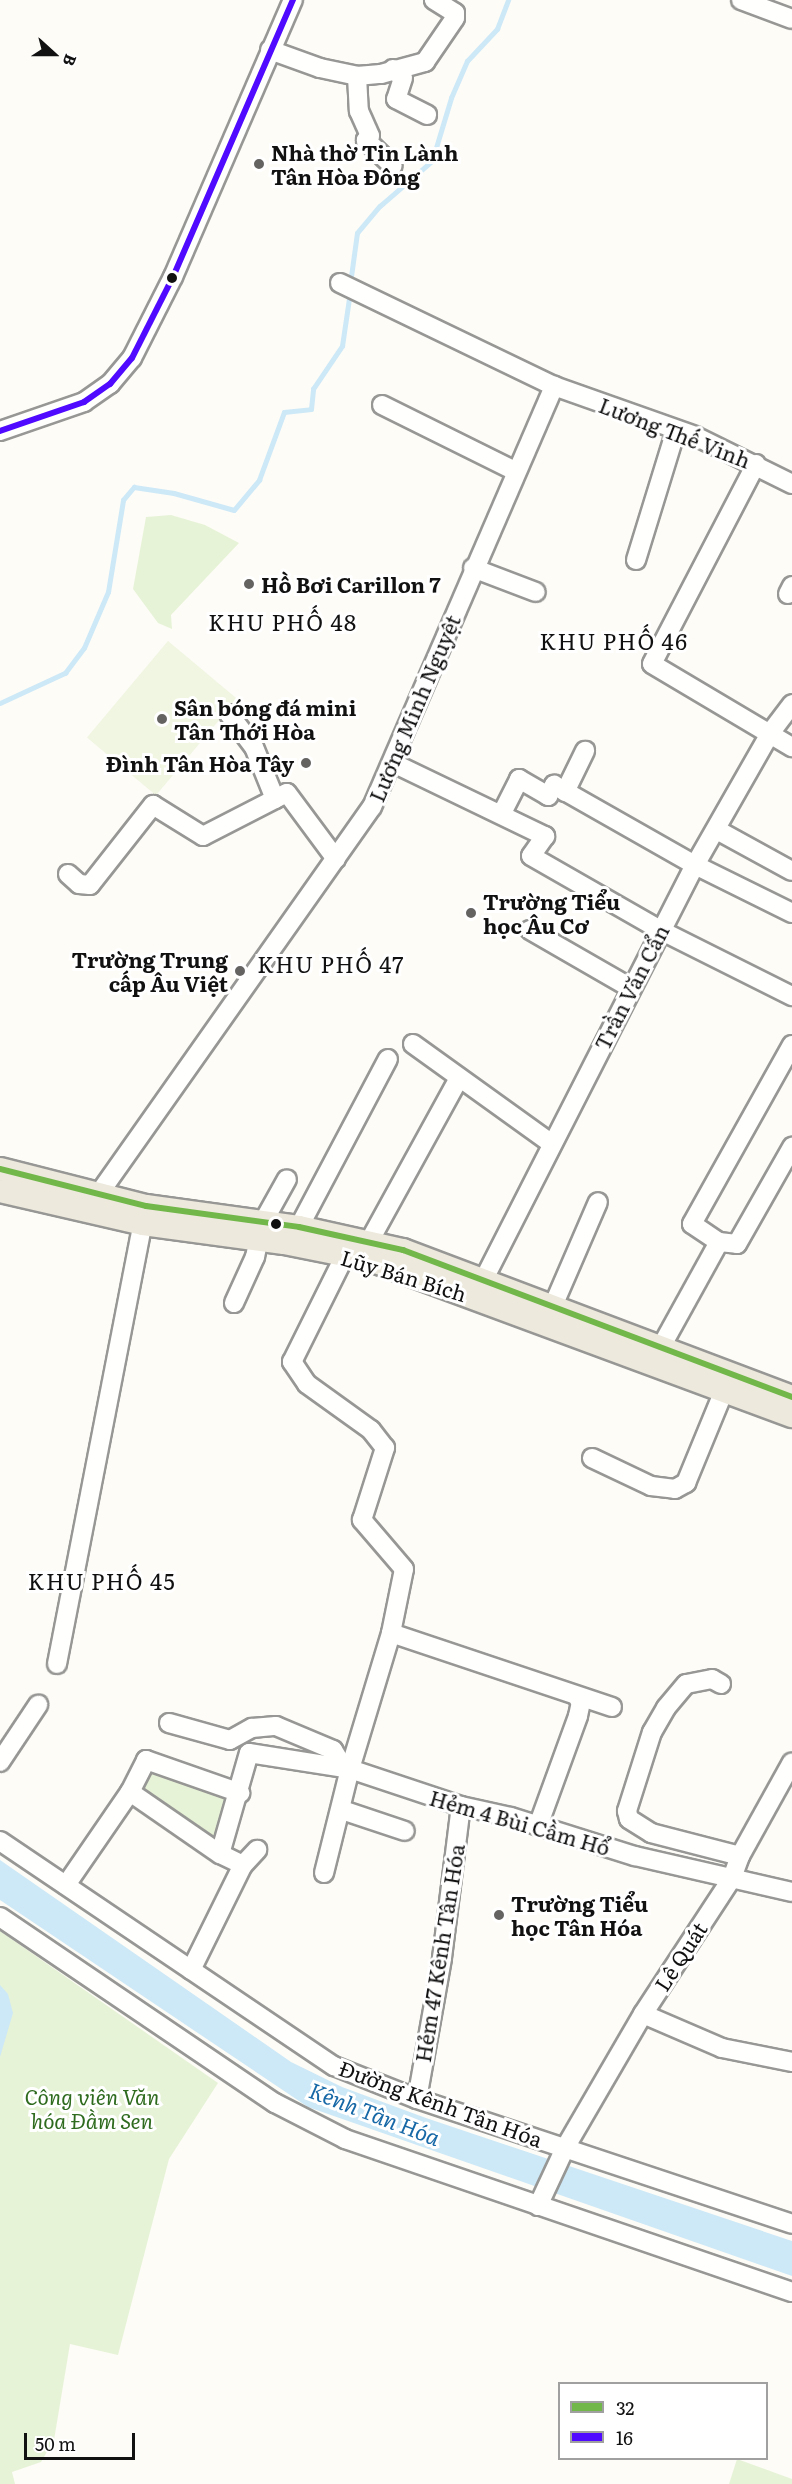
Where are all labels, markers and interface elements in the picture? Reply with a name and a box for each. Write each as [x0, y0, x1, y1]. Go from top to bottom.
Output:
north arrow [24, 24, 84, 84]
text: B [58, 51, 84, 70]
place label: Nhà thờ Tin Lành Tân Hòa Đông [271, 139, 458, 189]
marker: Nhà thờ Tin Lành Tân Hòa Đông [252, 157, 266, 171]
unlabelled marker [166, 272, 178, 284]
street label: Lương Thế Vinh [596, 392, 754, 472]
place label: Hồ Bơi Carillon 7 [261, 571, 441, 597]
marker: Hồ Bơi Carillon 7 [242, 577, 256, 591]
district label: KHU PHỐ 48 [208, 609, 358, 635]
street label: Lương Minh Nguyệt [363, 611, 465, 805]
district label: KHU PHỐ 46 [539, 628, 689, 654]
place label: Sân bóng đá mini Tân Thới Hòa [174, 694, 356, 744]
marker: Sân bóng đá mini Tân Thới Hòa [155, 712, 169, 726]
place label: Đình Tân Hòa Tây [106, 750, 294, 776]
marker: Đình Tân Hòa Tây [299, 756, 313, 770]
place label: Trường Tiểu học Âu Cơ [483, 888, 620, 938]
marker: Trường Tiểu học Âu Cơ [464, 906, 478, 920]
street label: Trần Văn Cẩn [589, 920, 673, 1054]
place label: Trường Trung cấp Âu Việt [72, 946, 228, 996]
district label: KHU PHỐ 47 [257, 951, 405, 977]
marker: Trường Trung cấp Âu Việt [233, 964, 247, 978]
unlabelled marker [270, 1218, 282, 1230]
street label: Lũy Bán Bích [338, 1244, 470, 1306]
district label: KHU PHỐ 45 [28, 1568, 176, 1594]
street label: Hẻm 4 Bùi Cầm Hổ [427, 1784, 613, 1860]
street label: Hẻm 47 Kênh Tân Hóa [409, 1842, 469, 2064]
place label: Trường Tiểu học Tân Hóa [511, 1890, 648, 1940]
marker: Trường Tiểu học Tân Hóa [492, 1908, 506, 1922]
street label: Lê Quát [648, 1917, 712, 1995]
street label: Đường Kênh Tân Hóa [336, 2054, 546, 2152]
water label: Kênh Tân Hóa [306, 2076, 444, 2150]
park label: Công viên Văn hóa Đầm Sen [25, 2083, 159, 2133]
legend [558, 2382, 768, 2460]
text: 32 [616, 2394, 634, 2421]
scale bar [27, 2421, 138, 2459]
text: 16 [616, 2424, 633, 2451]
text: 50 m [35, 2430, 76, 2457]

